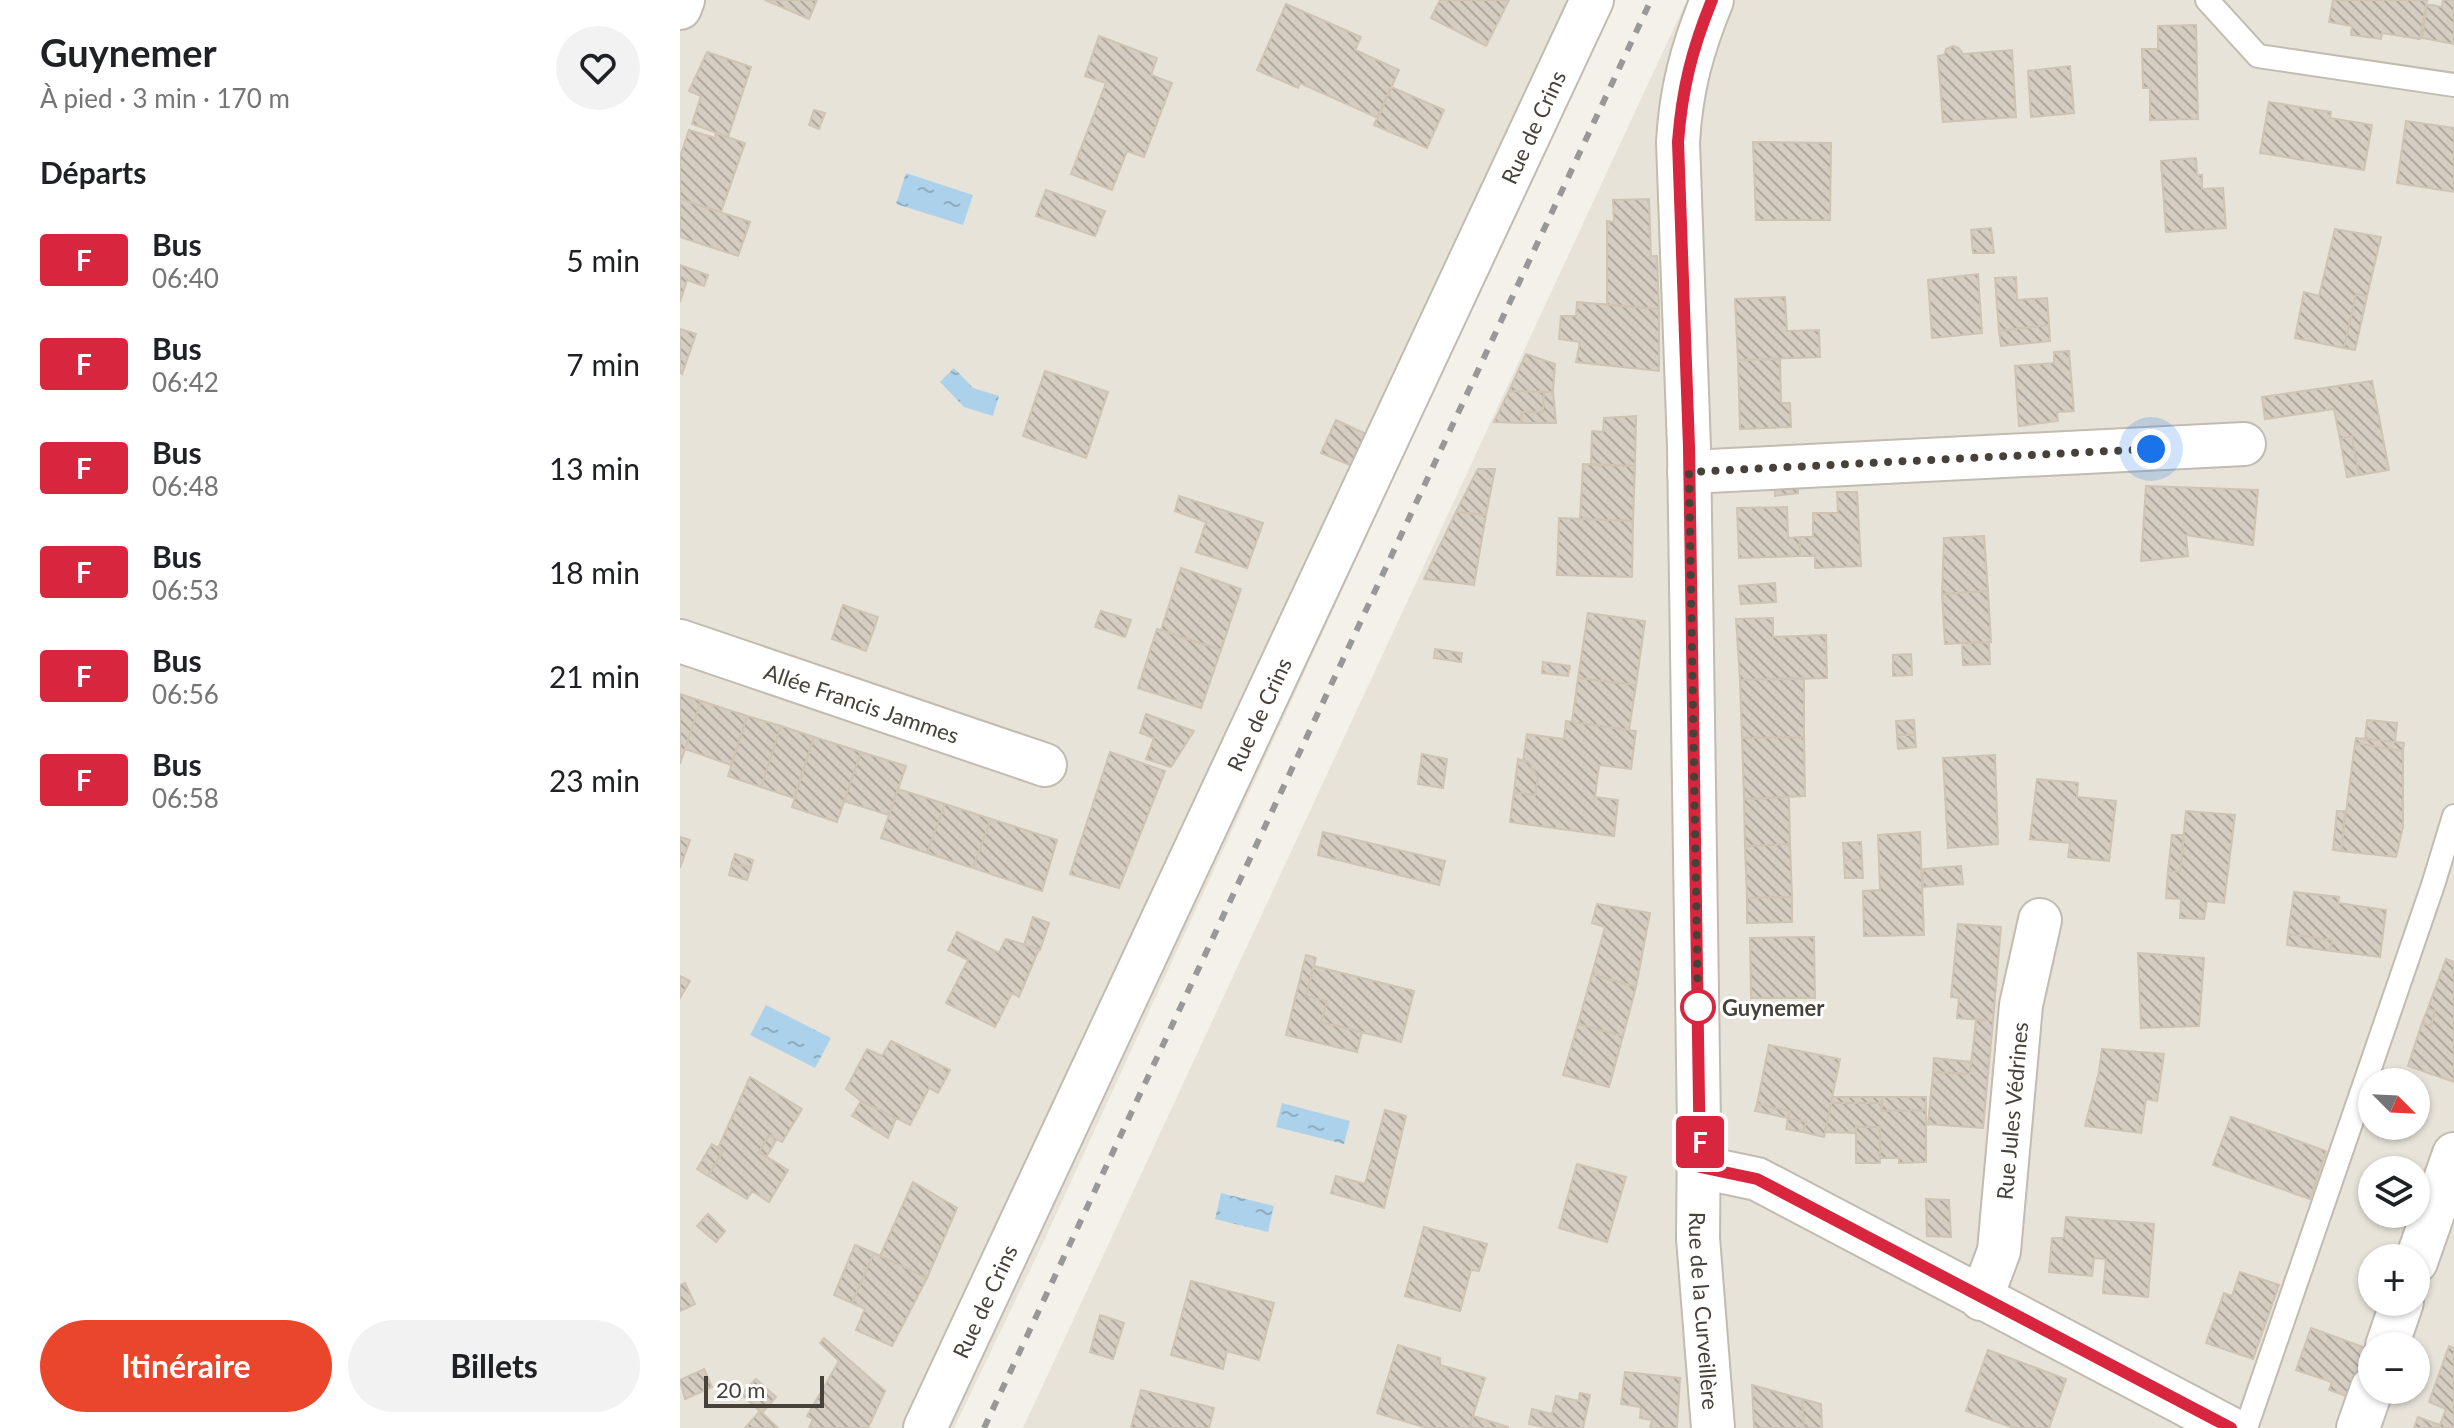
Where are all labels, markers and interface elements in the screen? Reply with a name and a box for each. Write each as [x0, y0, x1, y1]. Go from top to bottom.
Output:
button: heart [556, 26, 640, 110]
text: Guynemer [40, 29, 217, 75]
street label: Rue de Crins [1495, 66, 1571, 188]
text: À pied · 3 min · 170 m [40, 82, 290, 114]
text: Départs [40, 154, 146, 190]
text: Bus [152, 226, 202, 262]
text: 5 min [566, 242, 640, 278]
text: F [76, 243, 92, 277]
text: 06:40 [152, 262, 219, 294]
text: Bus [152, 330, 202, 366]
text: 7 min [566, 346, 640, 382]
text: F [76, 347, 92, 381]
text: 06:42 [152, 366, 219, 398]
your location [2131, 429, 2171, 469]
text: Bus [152, 434, 202, 470]
text: 13 min [549, 450, 640, 486]
text: F [76, 451, 92, 485]
text: 06:48 [152, 470, 219, 502]
text: Bus [152, 538, 202, 574]
text: 18 min [549, 554, 640, 590]
text: F [76, 555, 92, 589]
text: 06:53 [152, 574, 219, 606]
text: Bus [152, 642, 202, 678]
street label: Rue de Crins [1220, 653, 1297, 775]
street label: Allée Francis Jammes [761, 657, 963, 748]
text: 21 min [549, 658, 640, 694]
text: F [76, 659, 92, 693]
text: 06:56 [152, 678, 219, 710]
text: Bus [152, 746, 202, 782]
text: 23 min [549, 762, 640, 798]
text: F [76, 763, 92, 797]
text: 06:58 [152, 782, 219, 814]
marker: Guynemer [1681, 990, 1715, 1024]
place label: Guynemer [1722, 994, 1825, 1021]
street label: Rue Jules Védrines [1990, 1021, 2033, 1201]
north arrow [2358, 1068, 2430, 1140]
map controls [2358, 1068, 2430, 1404]
line badge: F [1674, 1116, 1726, 1168]
text: F [1692, 1125, 1708, 1159]
button: layers [2358, 1156, 2430, 1228]
street label: Rue de la Curveillère [1684, 1212, 1725, 1411]
street label: Rue de Crins [946, 1240, 1022, 1362]
button: + [2358, 1244, 2430, 1316]
button: Itinéraire [40, 1320, 332, 1412]
button: Billets [348, 1320, 640, 1412]
button: − [2358, 1332, 2430, 1404]
scale bar [704, 1372, 824, 1408]
text: 20 m [716, 1376, 765, 1403]

